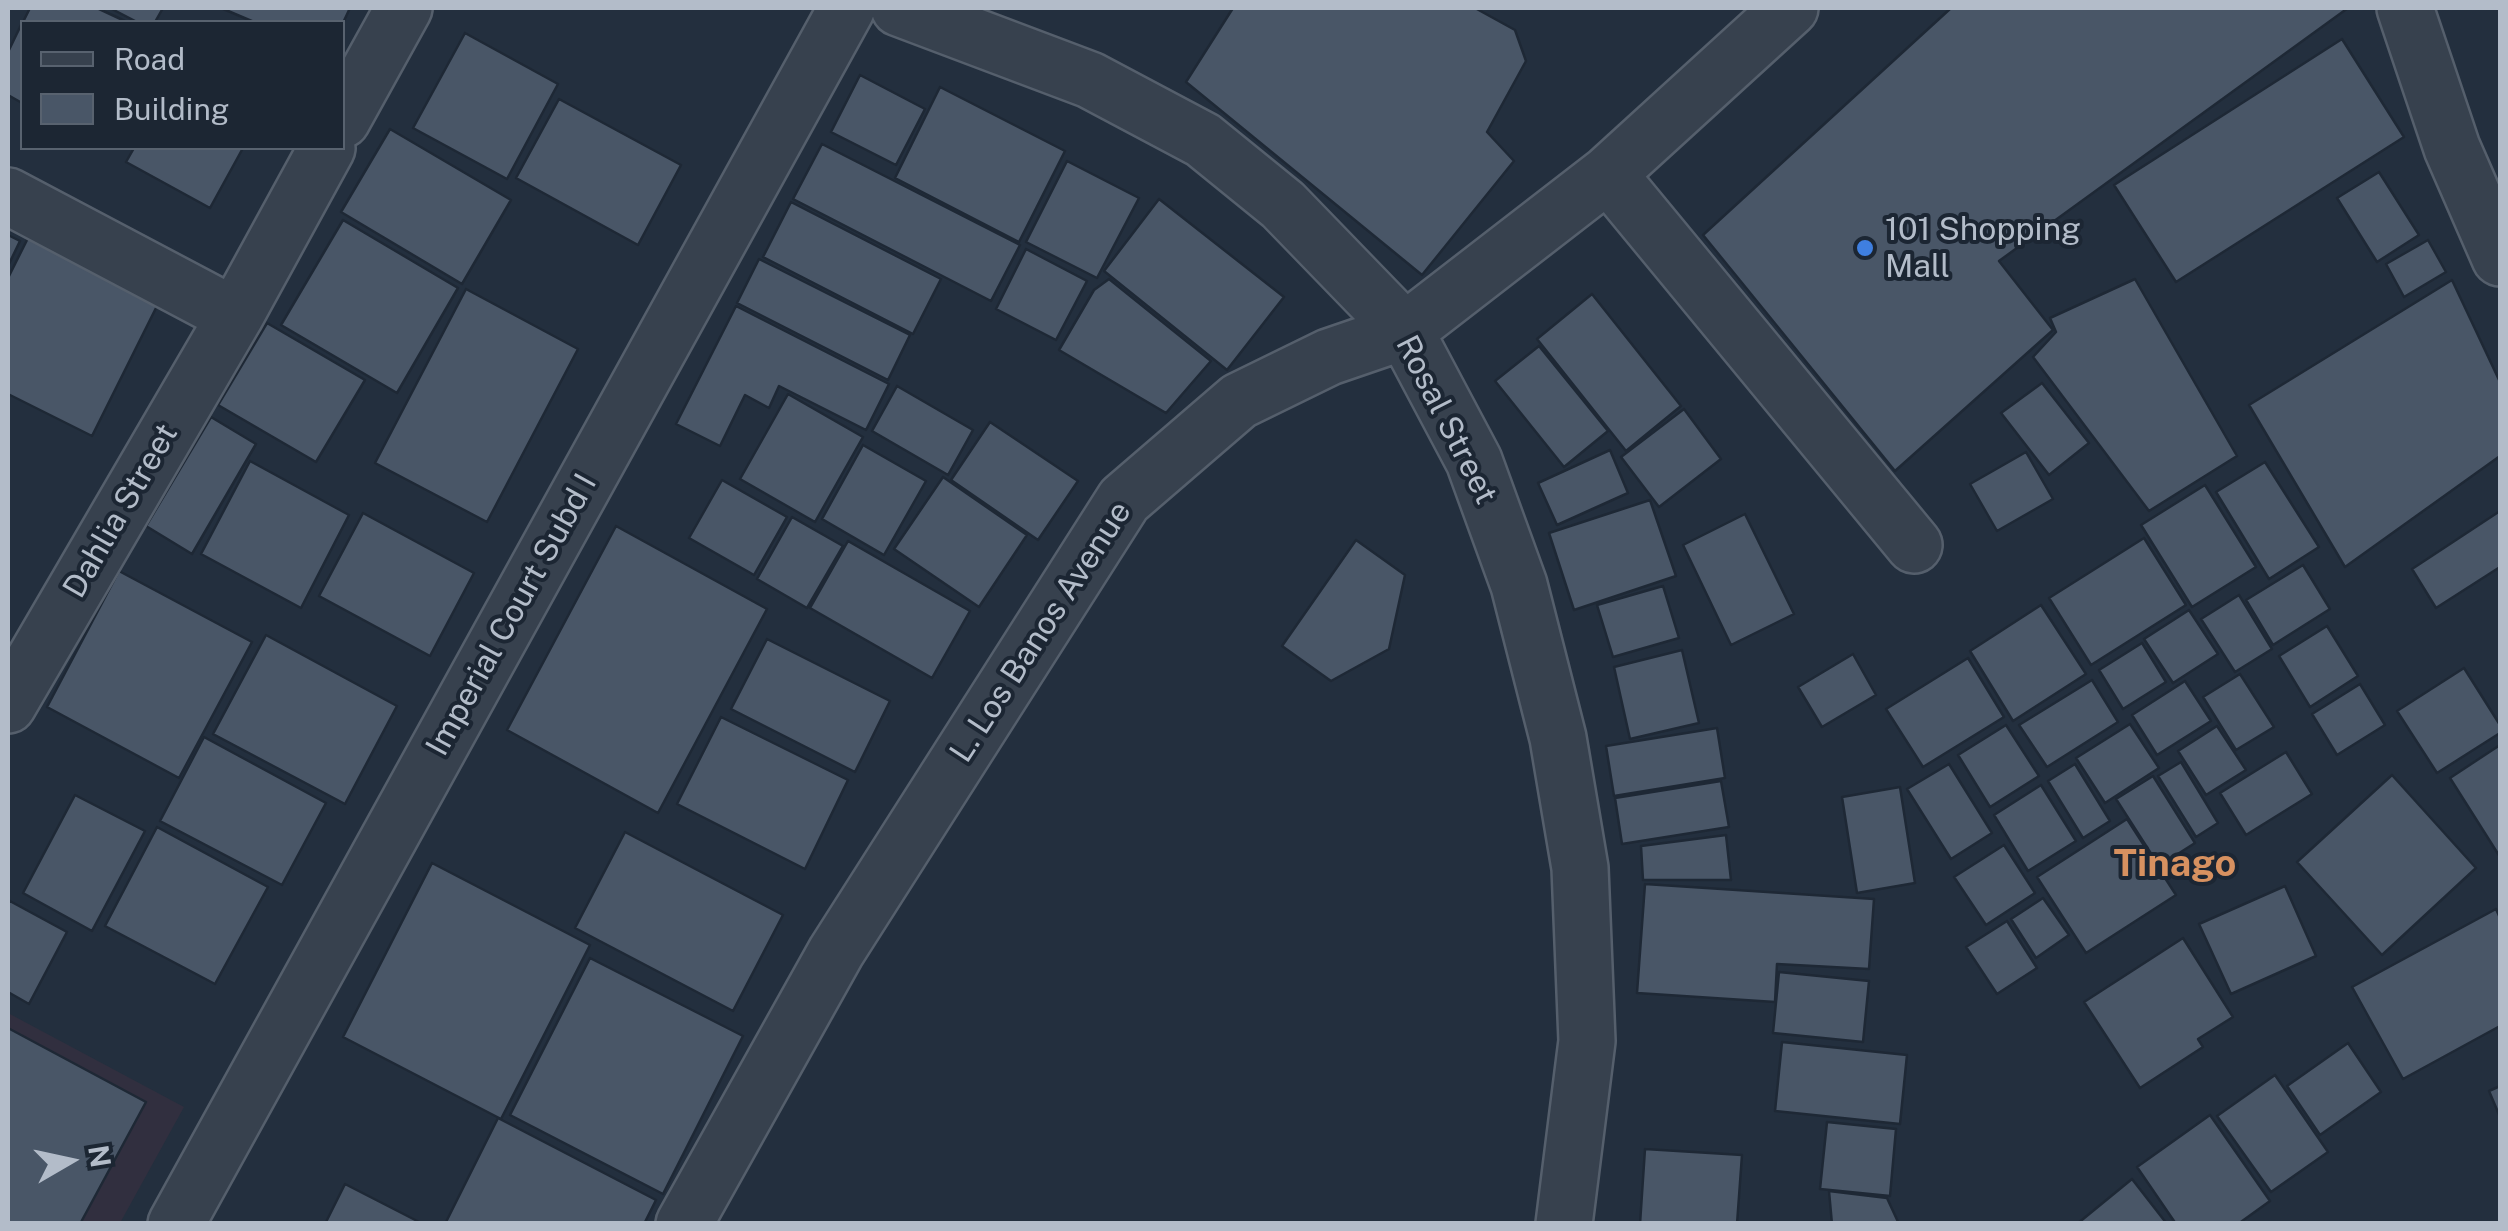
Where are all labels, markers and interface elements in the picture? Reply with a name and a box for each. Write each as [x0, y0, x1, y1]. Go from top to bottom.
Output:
legend [20, 20, 345, 150]
text: Road [114, 41, 185, 77]
text: Building [114, 91, 229, 127]
place label: 101 Shopping Mall [1885, 211, 2081, 286]
marker: 101 Shopping Mall [1854, 237, 1876, 259]
street label: Rosal Street [1387, 329, 1505, 511]
street label: Dahlia Street [56, 417, 186, 605]
street label: Imperial Court Subd I [419, 468, 605, 762]
street label: L. Los Banos Avenue [942, 495, 1140, 769]
district label: Tinago [2114, 841, 2236, 887]
north arrow [20, 1111, 120, 1211]
text: N [82, 1143, 118, 1170]

